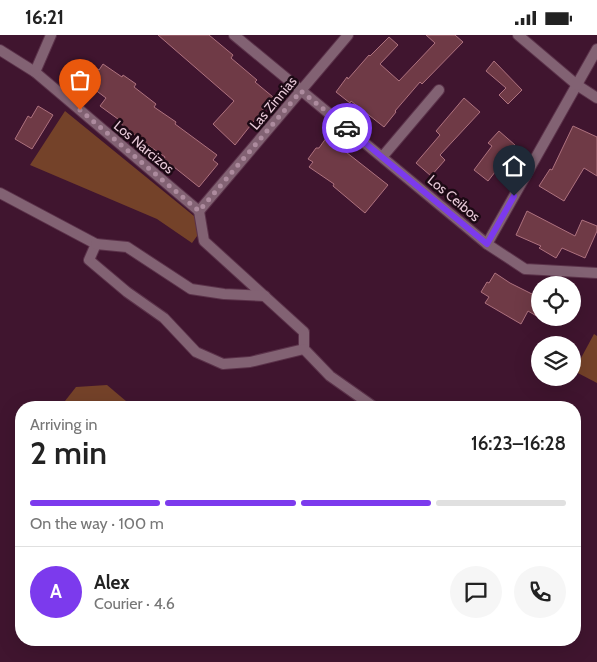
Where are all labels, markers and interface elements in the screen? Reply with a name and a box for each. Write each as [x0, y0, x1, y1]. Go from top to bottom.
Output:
text: 16:21 [25, 6, 64, 29]
pin [59, 59, 101, 110]
icon: bag [66, 66, 94, 94]
street label: Las Zinnias [245, 72, 301, 133]
courier [322, 103, 372, 153]
icon: car [333, 114, 361, 142]
street label: Los Narcizos [110, 116, 178, 178]
pin [493, 145, 535, 196]
icon: home [500, 152, 528, 180]
street label: Los Ceibos [424, 171, 484, 225]
map controls [531, 276, 581, 386]
button: locate [531, 276, 581, 326]
button: layers [531, 336, 581, 386]
text: Arriving in [30, 415, 97, 434]
text: 16:23–16:28 [471, 432, 566, 455]
text: 2 min [30, 433, 107, 472]
text: On the way · 100 m [30, 514, 164, 533]
button: chat [450, 566, 502, 618]
button: phone [514, 566, 566, 618]
text: Alex [94, 571, 130, 594]
text: A [50, 580, 62, 603]
text: Courier · 4.6 [94, 594, 175, 613]

